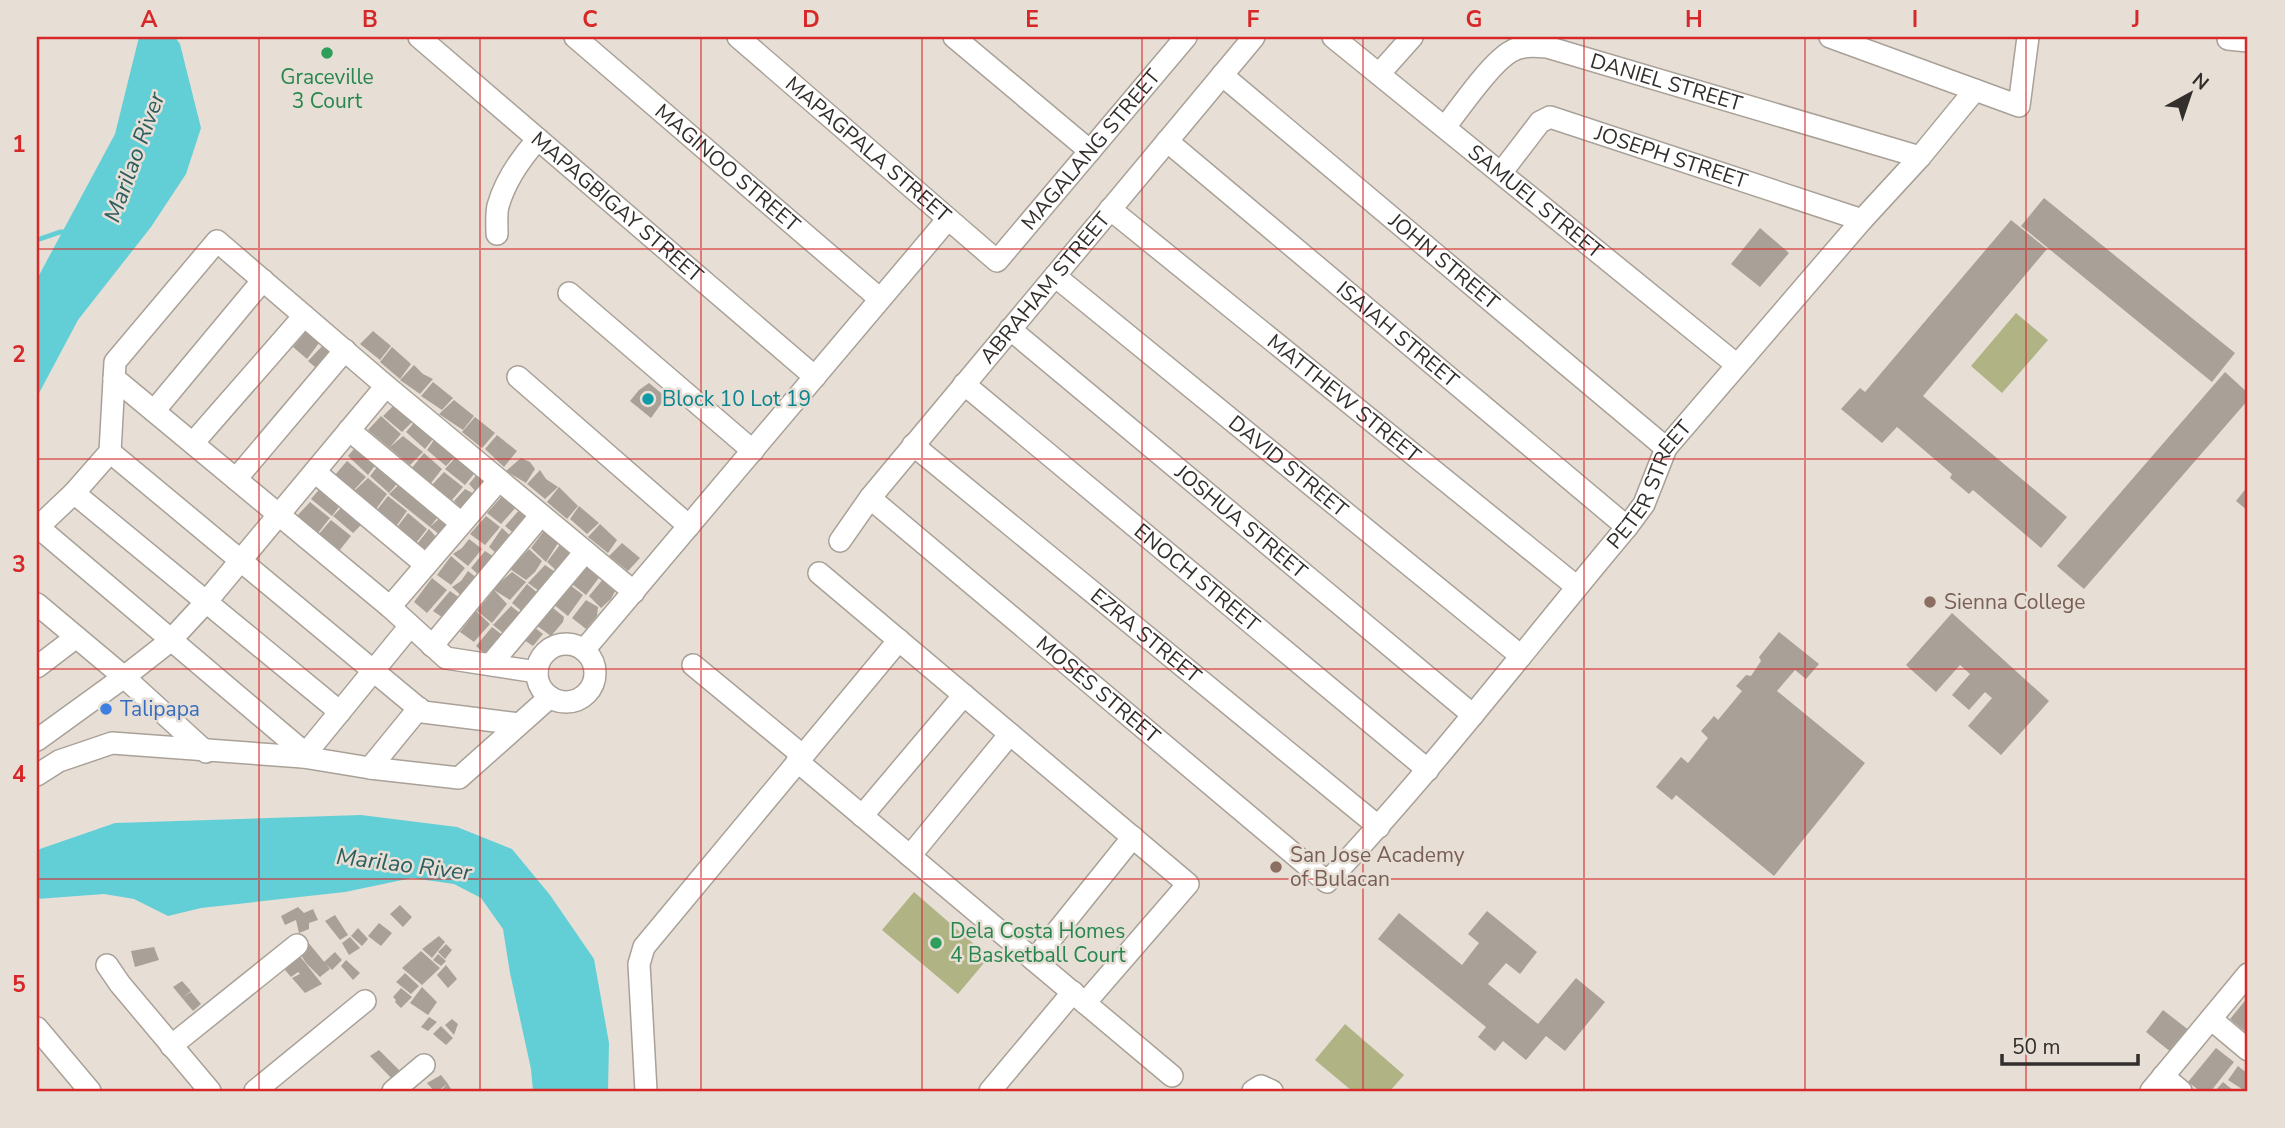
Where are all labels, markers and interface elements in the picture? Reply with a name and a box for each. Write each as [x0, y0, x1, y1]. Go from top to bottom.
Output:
text: A [140, 4, 158, 35]
text: B [362, 4, 378, 35]
text: C [582, 4, 598, 35]
text: D [802, 4, 820, 35]
text: E [1025, 4, 1039, 35]
text: F [1247, 4, 1260, 35]
text: G [1466, 4, 1482, 35]
text: H [1685, 4, 1703, 35]
text: I [1912, 4, 1918, 35]
text: J [2131, 4, 2140, 35]
marker: Graceville 3 Court [319, 45, 335, 61]
street label: DANIEL STREET [1587, 47, 1746, 118]
north arrow [2156, 60, 2226, 130]
place label: Graceville 3 Court [280, 63, 374, 115]
street label: MAGALANG STREET [1015, 63, 1167, 236]
text: N [2186, 67, 2214, 96]
street label: MAPAGPALA STREET [779, 70, 957, 229]
water label: Marilao River [97, 87, 173, 226]
street label: MAGINOO STREET [649, 98, 806, 238]
street label: JOSEPH STREET [1590, 118, 1751, 195]
street label: MAPAGBIGAY STREET [525, 125, 709, 289]
text: 1 [12, 129, 26, 160]
street label: SAMUEL STREET [1462, 138, 1609, 265]
street label: ABRAHAM STREET [974, 206, 1117, 370]
street label: JOHN STREET [1382, 206, 1505, 316]
street label: ISAIAH STREET [1330, 275, 1465, 394]
street label: MATTHEW STREET [1261, 328, 1427, 469]
text: 2 [12, 339, 26, 370]
place label: Block 10 Lot 19 [662, 385, 811, 413]
marker: Block 10 Lot 19 [640, 391, 656, 407]
street label: DAVID STREET [1223, 409, 1354, 524]
street label: PETER STREET [1600, 414, 1698, 555]
street label: JOSHUA STREET [1168, 458, 1313, 585]
street label: ENOCH STREET [1128, 517, 1266, 639]
text: 3 [12, 549, 26, 580]
street label: EZRA STREET [1085, 582, 1207, 690]
place label: Sienna College [1944, 588, 2085, 616]
marker: Sienna College [1922, 594, 1938, 610]
street label: MOSES STREET [1030, 630, 1166, 750]
place label: Talipapa [120, 695, 200, 723]
marker: Talipapa [98, 701, 114, 717]
text: 4 [12, 759, 26, 790]
water label: Marilao River [335, 841, 474, 888]
place label: San Jose Academy of Bulacan [1290, 841, 1465, 893]
marker: San Jose Academy of Bulacan [1268, 859, 1284, 875]
place label: Dela Costa Homes 4 Basketball Court [950, 917, 1126, 969]
marker: Dela Costa Homes 4 Basketball Court [928, 935, 944, 951]
text: 5 [12, 969, 26, 1000]
scale bar [2002, 1023, 2138, 1067]
text: 50 m [2012, 1033, 2061, 1061]

